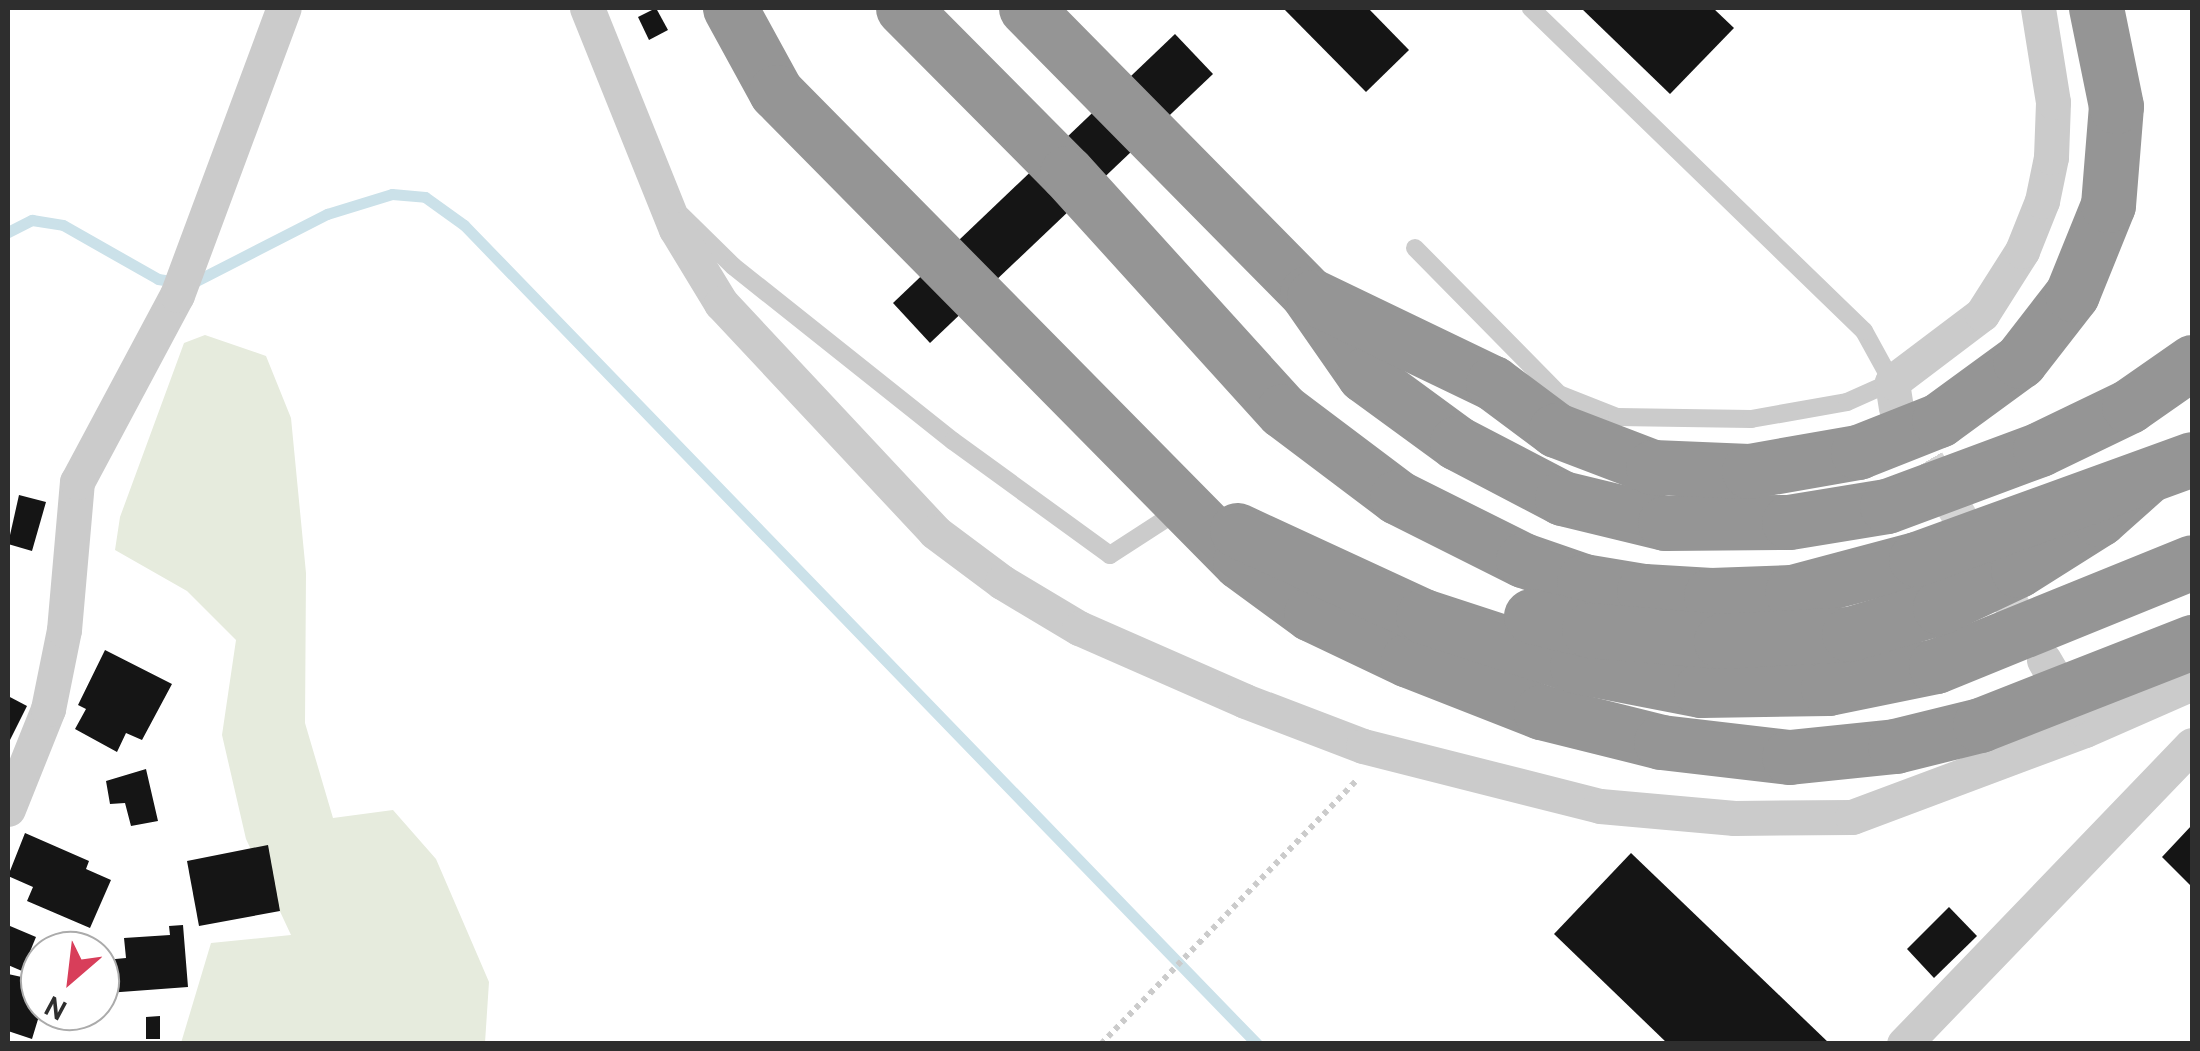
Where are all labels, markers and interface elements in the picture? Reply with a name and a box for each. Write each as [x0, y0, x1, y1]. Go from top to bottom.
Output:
north arrow [20, 931, 120, 1031]
text: N [40, 985, 74, 1026]

